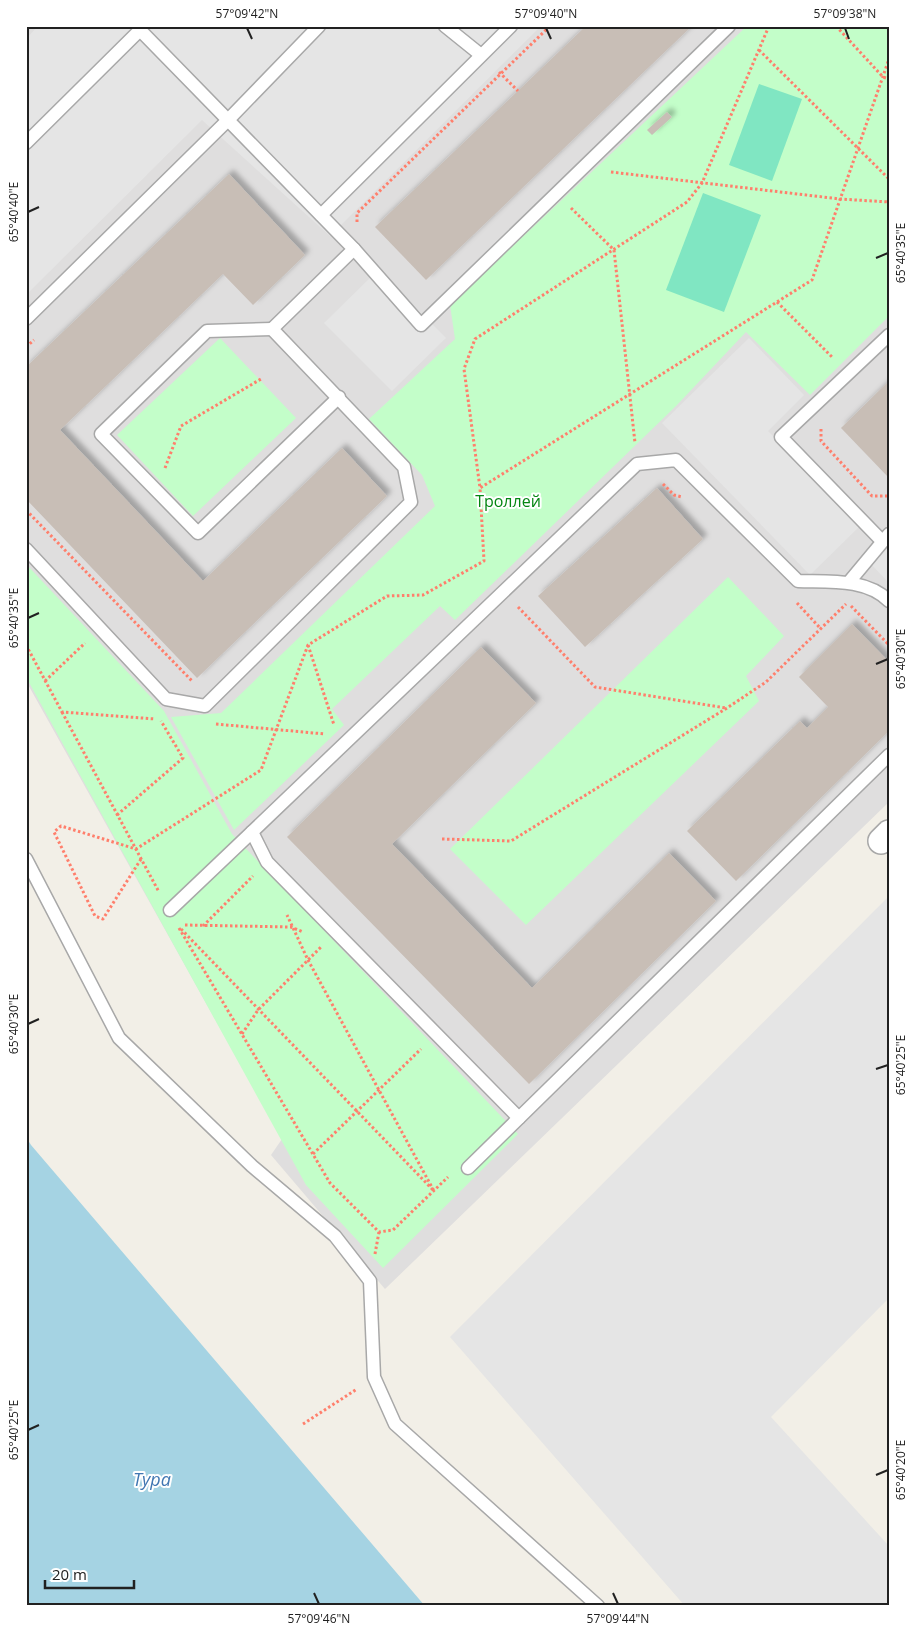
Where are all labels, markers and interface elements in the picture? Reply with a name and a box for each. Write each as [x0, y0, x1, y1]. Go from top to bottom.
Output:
text: 57°09'42"N [216, 5, 278, 22]
text: 57°09'40"N [515, 5, 577, 22]
text: 57°09'38"N [814, 5, 876, 22]
text: 65°40'40"E [5, 182, 22, 242]
text: 65°40'35"E [892, 223, 909, 283]
park label: Троллей [475, 490, 541, 512]
text: 65°40'35"E [5, 588, 22, 648]
text: 65°40'30"E [892, 629, 909, 689]
text: 65°40'30"E [5, 994, 22, 1054]
text: 65°40'25"E [892, 1035, 909, 1095]
text: 65°40'25"E [5, 1400, 22, 1460]
text: 65°40'20"E [892, 1440, 909, 1500]
water label: Тура [133, 1467, 171, 1491]
scale bar [45, 1557, 134, 1589]
text: 20 m [52, 1564, 87, 1584]
text: 57°09'46"N [288, 1610, 350, 1627]
text: 57°09'44"N [587, 1610, 649, 1627]

